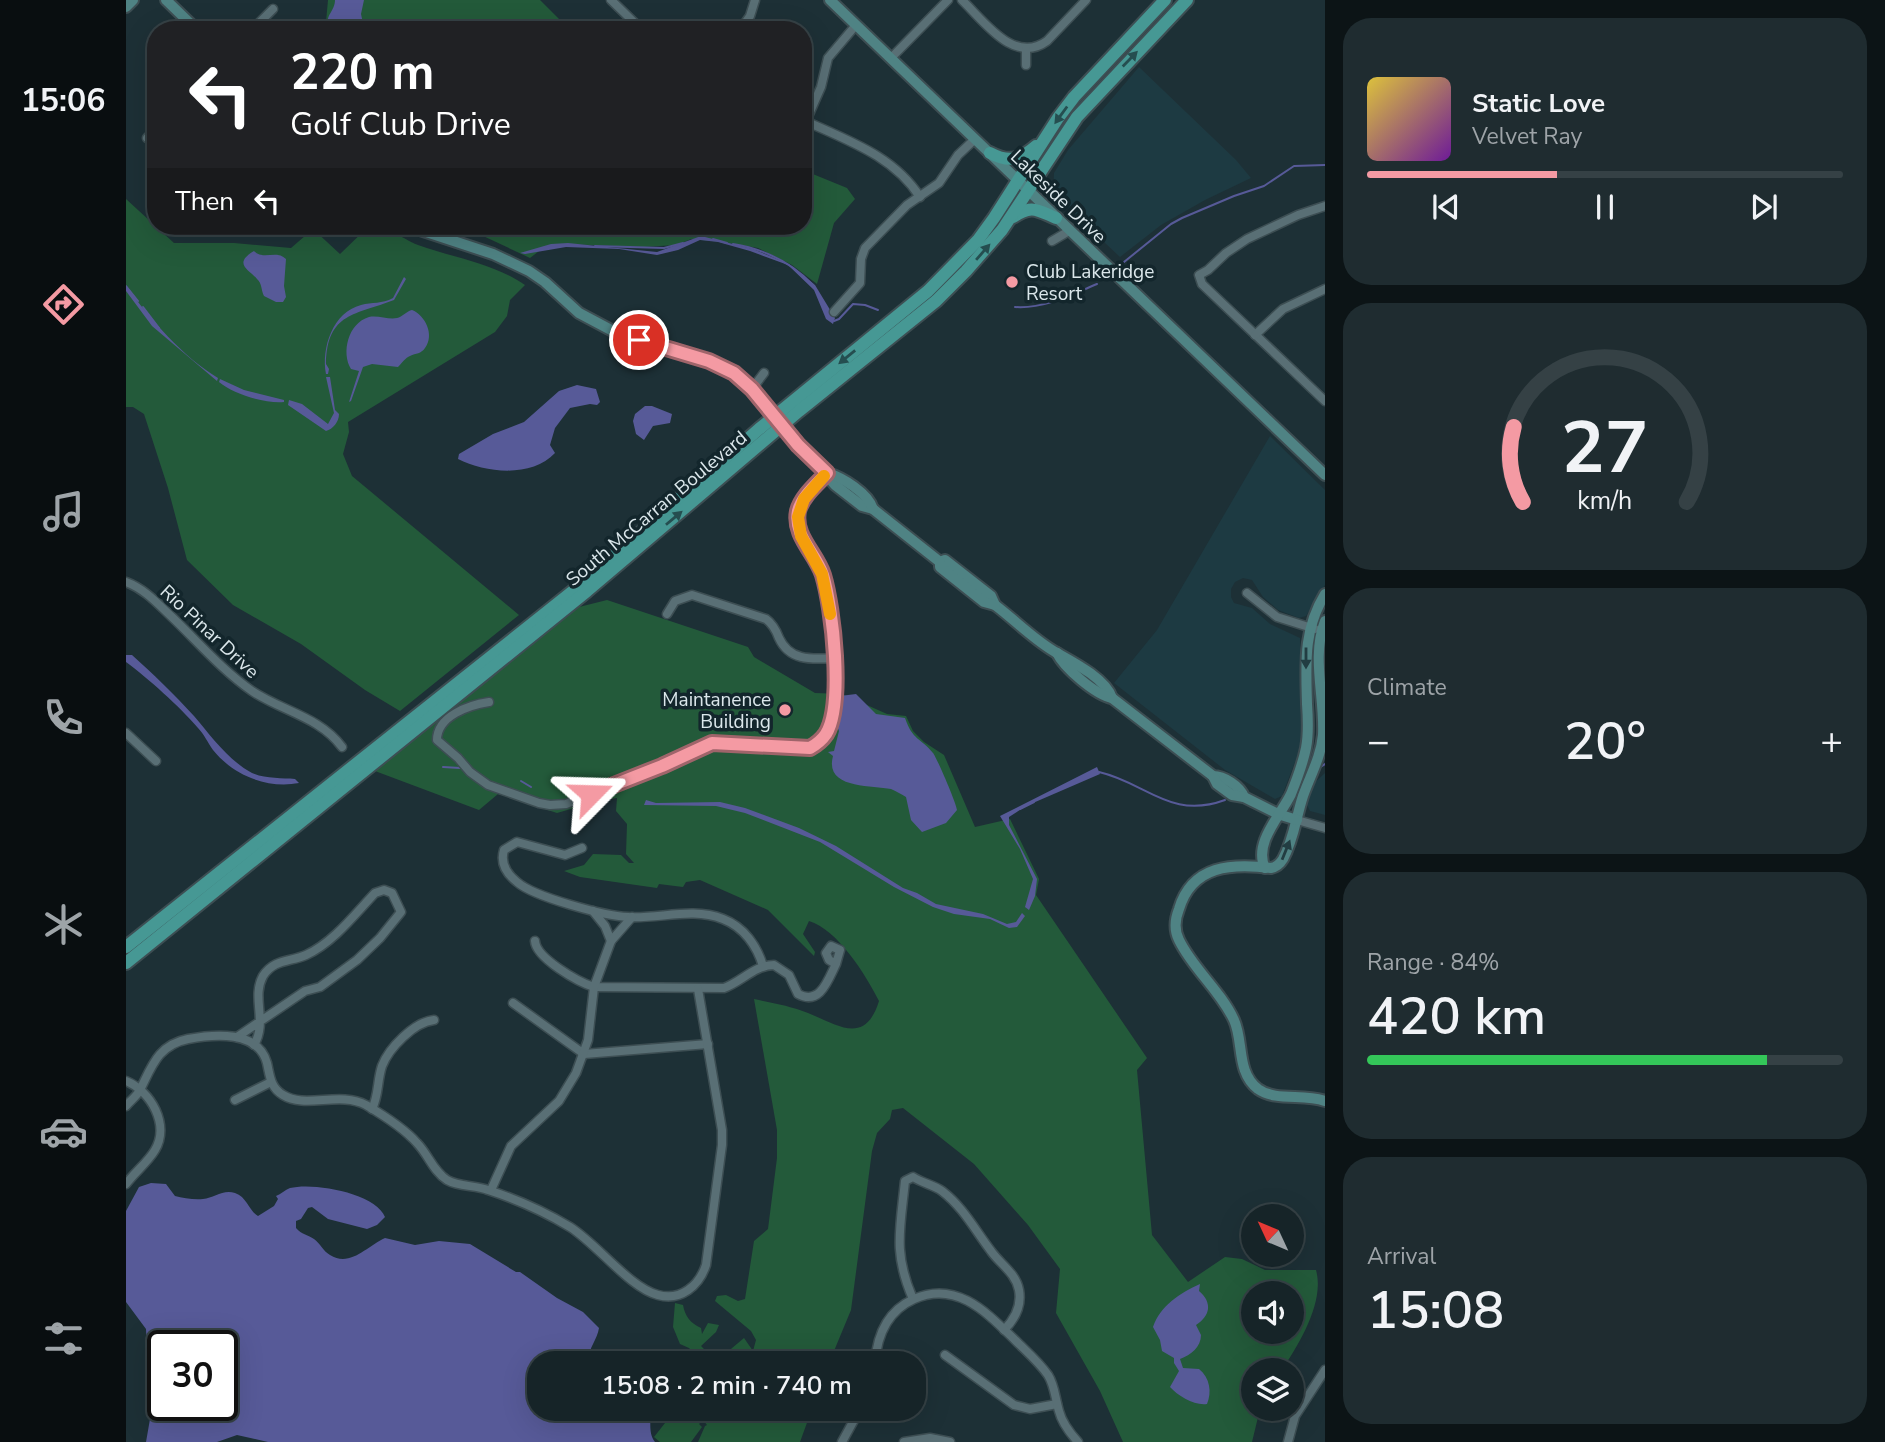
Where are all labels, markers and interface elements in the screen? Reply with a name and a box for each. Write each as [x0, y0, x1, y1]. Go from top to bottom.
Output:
text: 220 m [290, 39, 434, 106]
icon: left [175, 49, 266, 140]
one-way arrow [1122, 51, 1138, 68]
text: 15:06 [21, 79, 105, 122]
text: Static Love [1472, 86, 1605, 121]
text: Golf Club Drive [290, 103, 511, 146]
one-way arrow [1054, 106, 1068, 124]
text: Velvet Ray [1472, 121, 1582, 152]
street label: Lakeside Drive [1005, 144, 1112, 249]
icon: left [248, 182, 286, 220]
text: Then [175, 184, 234, 219]
icon: previous [1427, 188, 1465, 226]
icon: pause [1586, 188, 1624, 226]
icon: next [1745, 188, 1783, 226]
one-way arrow [975, 243, 991, 261]
place label: Club Lakeridge Resort [1026, 259, 1154, 307]
marker: Club Lakeridge Resort [1004, 274, 1020, 290]
icon: directions [39, 280, 88, 329]
pin [609, 310, 669, 370]
icon: arrive [620, 321, 658, 359]
one-way arrow [839, 349, 857, 364]
text: 27 [1561, 399, 1649, 499]
street label: South McCarran Boulevard [561, 425, 753, 592]
text: km/h [1577, 484, 1633, 518]
icon: music [39, 487, 88, 536]
one-way arrow [664, 511, 682, 526]
street label: Rio Pinar Drive [154, 579, 264, 684]
one-way arrow [1300, 648, 1312, 670]
text: Climate [1367, 672, 1447, 703]
place label: Maintanence Building [662, 687, 771, 735]
icon: phone [39, 693, 88, 742]
marker: Maintanence Building [777, 702, 793, 718]
text: 20° [1564, 706, 1646, 777]
text: − [1367, 716, 1390, 767]
text: + [1820, 716, 1843, 767]
position arrow [554, 757, 628, 831]
one-way arrow [1281, 839, 1292, 860]
icon: climate [39, 900, 88, 949]
text: Range · 84% [1367, 947, 1499, 978]
text: 420 km [1367, 981, 1546, 1052]
icon: car [39, 1107, 88, 1156]
north arrow [1241, 1204, 1304, 1267]
map controls [1241, 1204, 1304, 1421]
text: Arrival [1367, 1241, 1436, 1272]
text: 15:08 [1367, 1275, 1504, 1346]
button: sound [1241, 1281, 1304, 1344]
icon: filters [39, 1314, 88, 1363]
speed limit sign: 30 [147, 1330, 238, 1421]
button: layers [1241, 1358, 1304, 1421]
text: 15:08 · 2 min · 740 m [601, 1368, 852, 1403]

